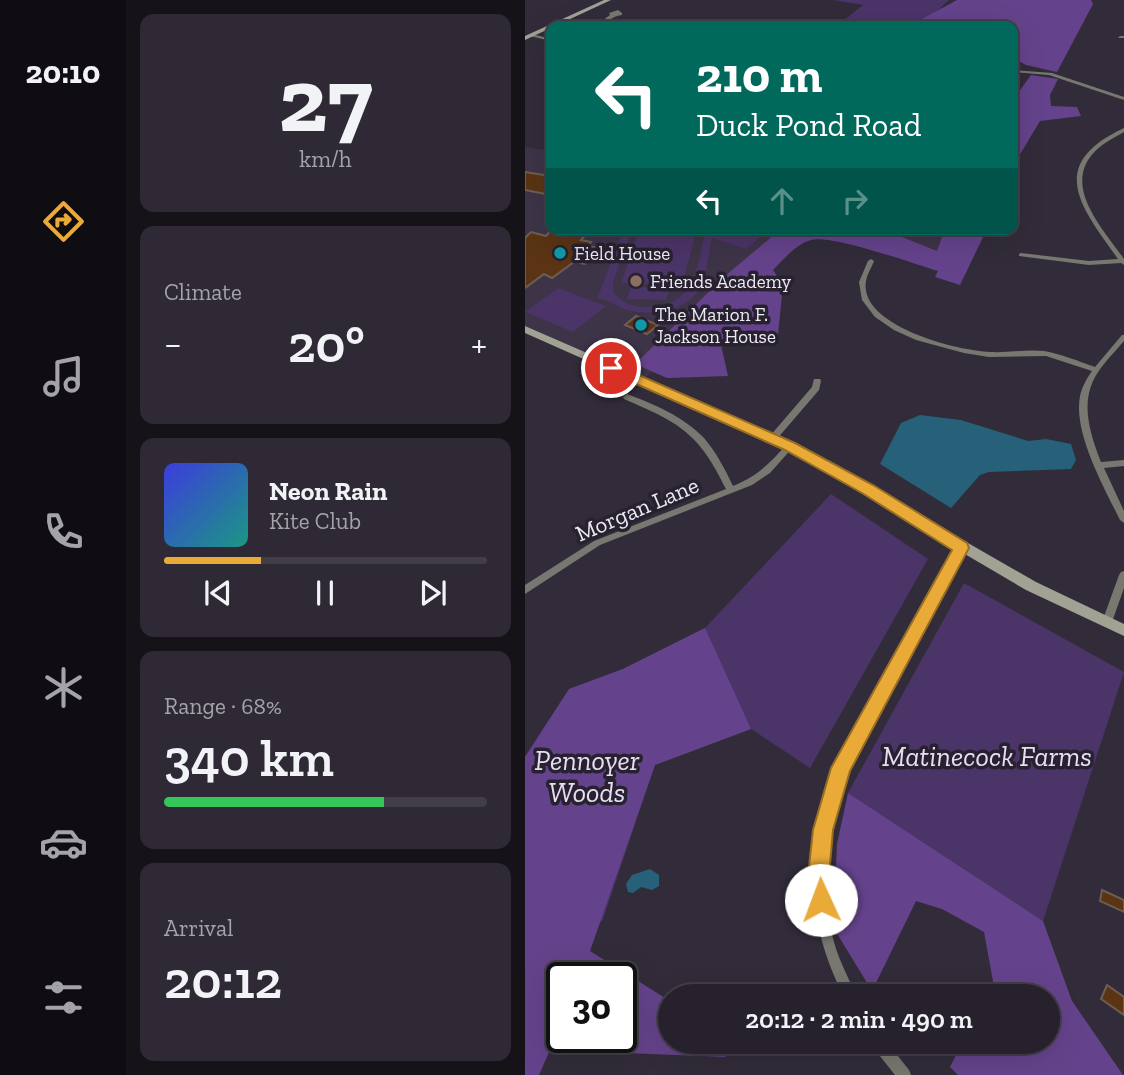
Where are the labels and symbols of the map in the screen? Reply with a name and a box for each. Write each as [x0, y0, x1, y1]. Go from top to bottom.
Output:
place label: Field House [574, 242, 670, 265]
marker: Field House [552, 245, 568, 261]
place label: Friends Academy [650, 270, 792, 293]
marker: Friends Academy [628, 273, 644, 289]
place label: The Marion F. Jackson House [655, 303, 776, 348]
marker: The Marion F. Jackson House [633, 317, 649, 333]
pin [581, 338, 641, 398]
street label: Morgan Lane [571, 471, 703, 547]
park label: Matinecock Farms [882, 740, 1092, 773]
park label: Pennoyer Woods [535, 744, 640, 809]
position arrow [784, 863, 858, 937]
speed limit sign: 30 [546, 962, 637, 1053]

